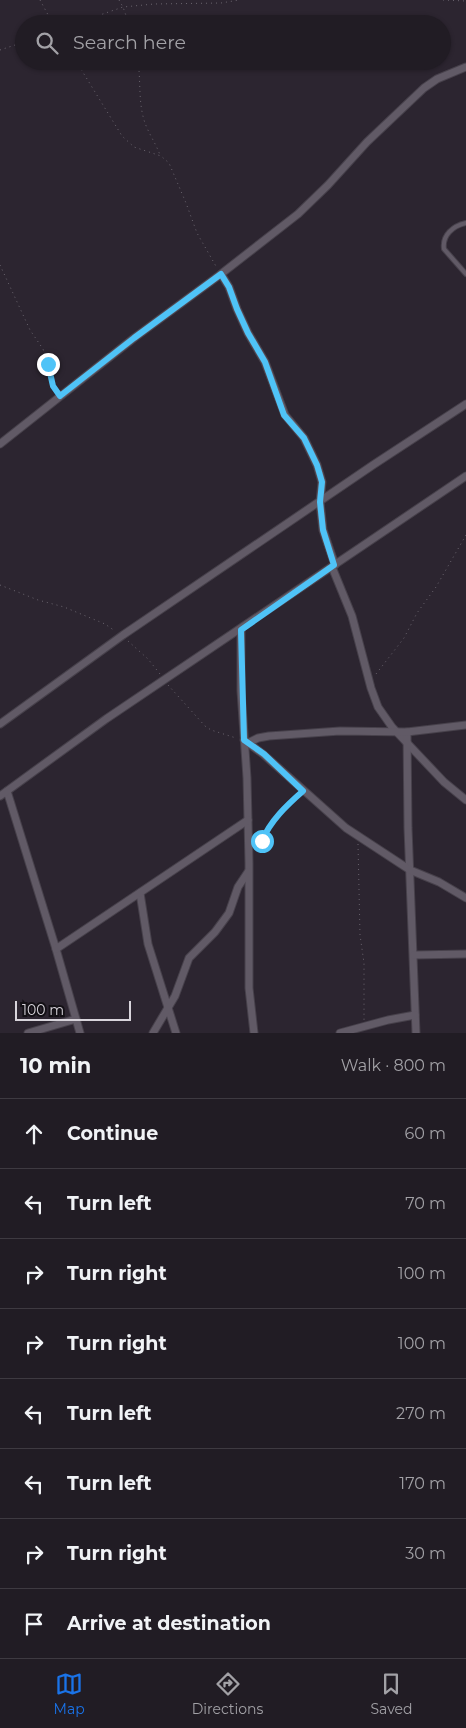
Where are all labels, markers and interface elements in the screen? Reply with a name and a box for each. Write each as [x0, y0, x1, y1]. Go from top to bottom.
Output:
search box [15, 15, 451, 70]
icon: search [33, 29, 61, 57]
text: Search here [73, 31, 186, 54]
route end [37, 353, 60, 376]
route start [251, 830, 274, 853]
scale bar [15, 998, 131, 1021]
text: 100 m [22, 1001, 64, 1019]
text: 10 min [20, 1053, 91, 1078]
text: Walk · 800 m [341, 1056, 446, 1075]
icon: ahead [20, 1120, 48, 1148]
text: Continue [67, 1122, 158, 1145]
text: 60 m [404, 1124, 446, 1143]
icon: left [20, 1190, 48, 1218]
text: Turn left [67, 1192, 152, 1215]
text: 70 m [405, 1194, 446, 1213]
icon: right [20, 1260, 48, 1288]
text: Turn right [67, 1262, 167, 1285]
text: 100 m [398, 1264, 446, 1283]
icon: right [20, 1330, 48, 1358]
text: Turn right [67, 1332, 167, 1355]
text: 100 m [398, 1334, 446, 1353]
icon: left [20, 1400, 48, 1428]
text: Turn left [67, 1402, 152, 1425]
text: 270 m [396, 1404, 446, 1423]
icon: left [20, 1470, 48, 1498]
text: Turn left [67, 1472, 152, 1495]
text: 170 m [399, 1474, 446, 1493]
icon: right [20, 1540, 48, 1568]
text: Turn right [67, 1542, 167, 1565]
text: 30 m [405, 1544, 446, 1563]
icon: arrive [20, 1610, 48, 1638]
text: Arrive at destination [67, 1612, 271, 1635]
tab: Map [54, 1670, 85, 1718]
tab: Directions [192, 1670, 263, 1718]
tab: Saved [370, 1670, 412, 1718]

